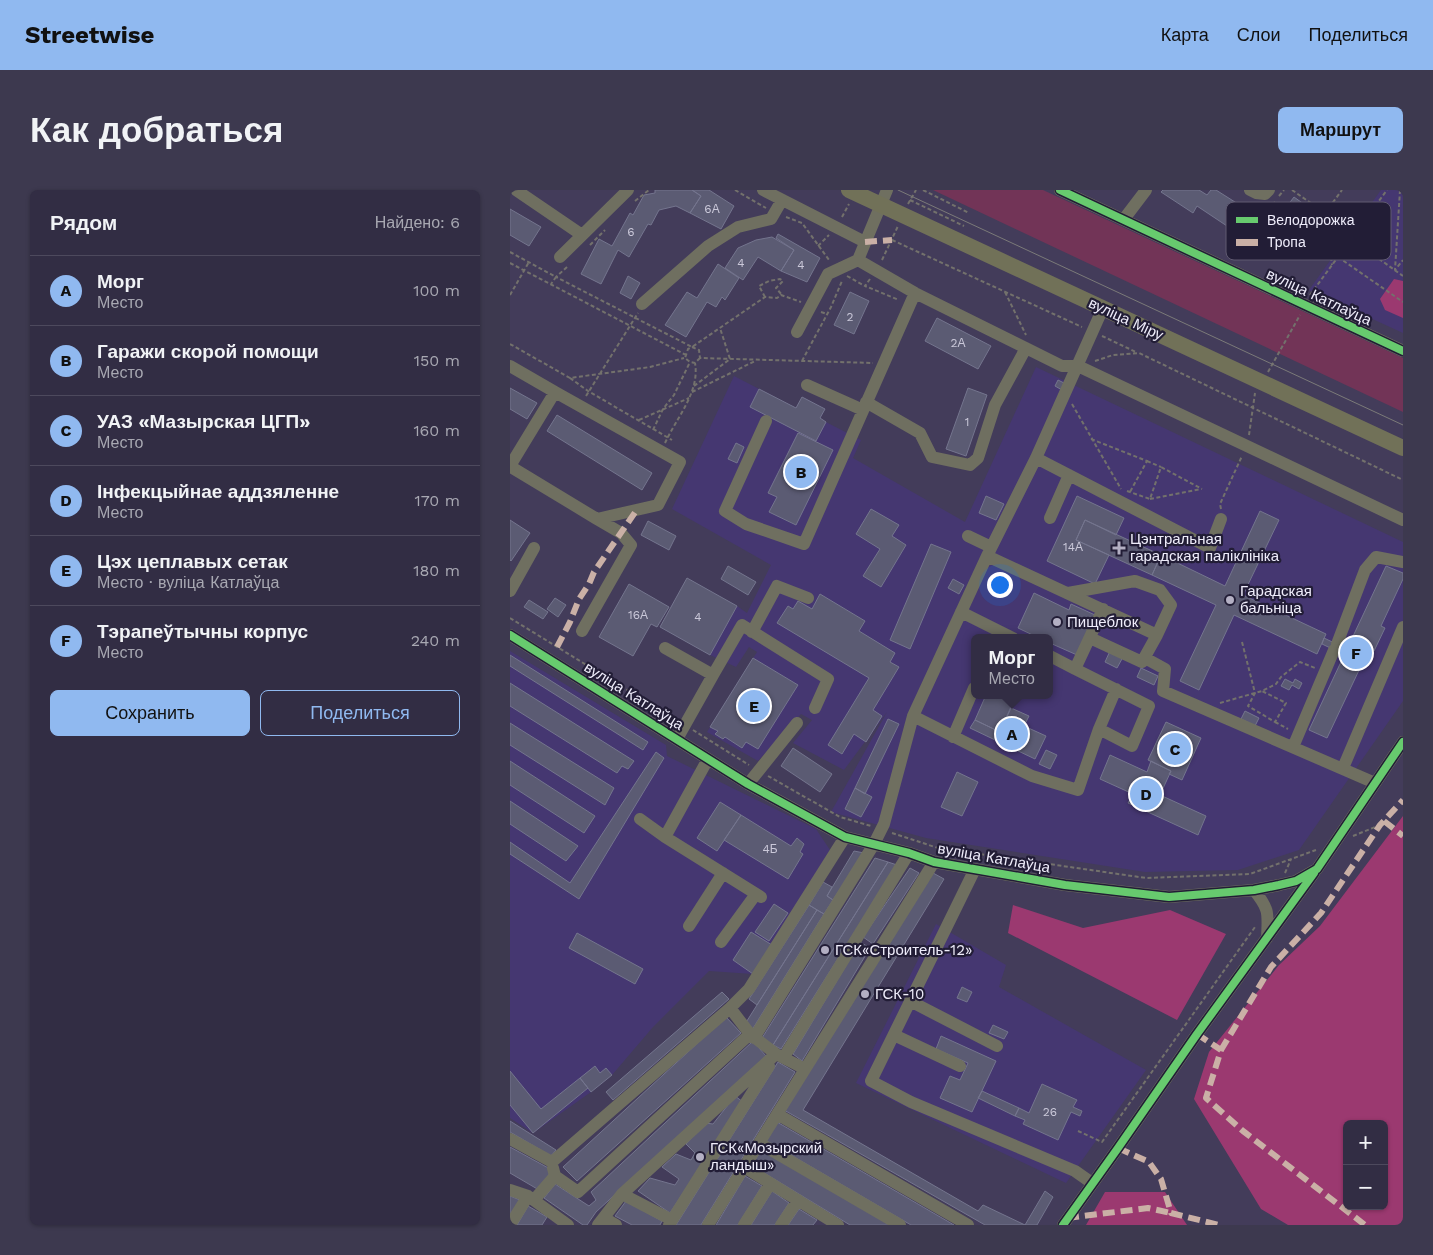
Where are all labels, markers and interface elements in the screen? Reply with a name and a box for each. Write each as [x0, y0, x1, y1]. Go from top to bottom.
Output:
text: Streetwise [25, 21, 154, 49]
text: Карта [1161, 24, 1209, 45]
text: Слои [1237, 24, 1281, 45]
text: Поделиться [1309, 24, 1408, 45]
button: Маршрут [1278, 107, 1403, 153]
text: Как добраться [30, 109, 283, 151]
house number: 6А [704, 202, 720, 216]
legend [1226, 202, 1391, 260]
text: Рядом [50, 210, 117, 235]
text: Велодорожка [1267, 212, 1355, 228]
text: Найдено: 6 [375, 213, 460, 232]
house number: 6 [627, 225, 635, 239]
text: Тропа [1267, 234, 1306, 250]
house number: 4 [737, 256, 745, 270]
house number: 4 [797, 258, 805, 272]
street label: вуліца Катлаўца [1264, 265, 1375, 329]
text: Морг [97, 270, 144, 293]
text: A [61, 281, 71, 300]
text: 100 m [413, 281, 460, 300]
text: Место [97, 293, 143, 312]
street label: вуліца Міру [1086, 294, 1167, 344]
house number: 2 [847, 310, 854, 324]
house number: 2А [951, 336, 966, 350]
text: Гаражи скорой помощи [97, 340, 319, 363]
text: B [61, 351, 71, 370]
text: 150 m [414, 351, 460, 370]
text: Место [97, 363, 143, 382]
text: УАЗ «Мазырская ЦГП» [97, 410, 310, 433]
house number: 1 [965, 415, 969, 429]
text: C [61, 421, 71, 440]
text: 160 m [413, 421, 460, 440]
text: Место [97, 433, 143, 452]
pin: B [785, 453, 817, 491]
text: Інфекцыйнае аддзяленне [97, 480, 339, 503]
text: D [60, 491, 72, 510]
text: 170 m [414, 491, 460, 510]
text: Место [97, 503, 143, 522]
place label: Цэнтральная гарадская паліклініка [1130, 530, 1280, 565]
house number: 14А [1063, 540, 1083, 554]
marker: Цэнтральная гарадская паліклініка [1112, 541, 1126, 555]
text: Цэх цеплавых сетак [97, 550, 288, 573]
text: E [61, 561, 71, 580]
text: 180 m [413, 561, 460, 580]
your location [987, 572, 1013, 598]
text: Место · вуліца Катлаўца [97, 573, 279, 592]
place label: Гарадская бальніца [1240, 582, 1312, 617]
marker: Гарадская бальніца [1224, 594, 1236, 606]
house number: 16А [628, 608, 648, 622]
house number: 4 [694, 610, 702, 624]
place label: Пищеблок [1067, 613, 1139, 631]
marker: Пищеблок [1051, 616, 1063, 628]
text: Тэрапеўтычны корпус [97, 620, 308, 643]
text: F [61, 631, 71, 650]
text: 240 m [411, 631, 460, 650]
popup [971, 634, 1053, 699]
pin: F [1340, 634, 1372, 672]
text: Место [97, 643, 143, 662]
text: Морг [989, 646, 1035, 669]
street label: вуліца Катлаўца [581, 658, 688, 734]
text: Место [989, 669, 1035, 688]
pin: E [738, 687, 770, 725]
button: Сохранить [50, 690, 250, 736]
button: Поделиться [260, 690, 460, 736]
pin: A [996, 715, 1028, 753]
pin: C [1159, 730, 1191, 768]
pin: D [1130, 775, 1162, 813]
street label: вуліца Катлаўца [936, 839, 1052, 877]
house number: 4Б [762, 842, 778, 856]
place label: ГСК«Строитель-12» [835, 941, 972, 959]
marker: ГСК«Строитель-12» [819, 944, 831, 956]
place label: ГСК-10 [875, 985, 924, 1003]
marker: ГСК-10 [859, 988, 871, 1000]
house number: 26 [1043, 1105, 1057, 1119]
map controls [1343, 1120, 1388, 1210]
button: + [1343, 1120, 1388, 1165]
place label: ГСК«Мозырский ландыш» [710, 1139, 822, 1174]
marker: ГСК«Мозырский ландыш» [694, 1151, 706, 1163]
button: − [1343, 1165, 1388, 1210]

